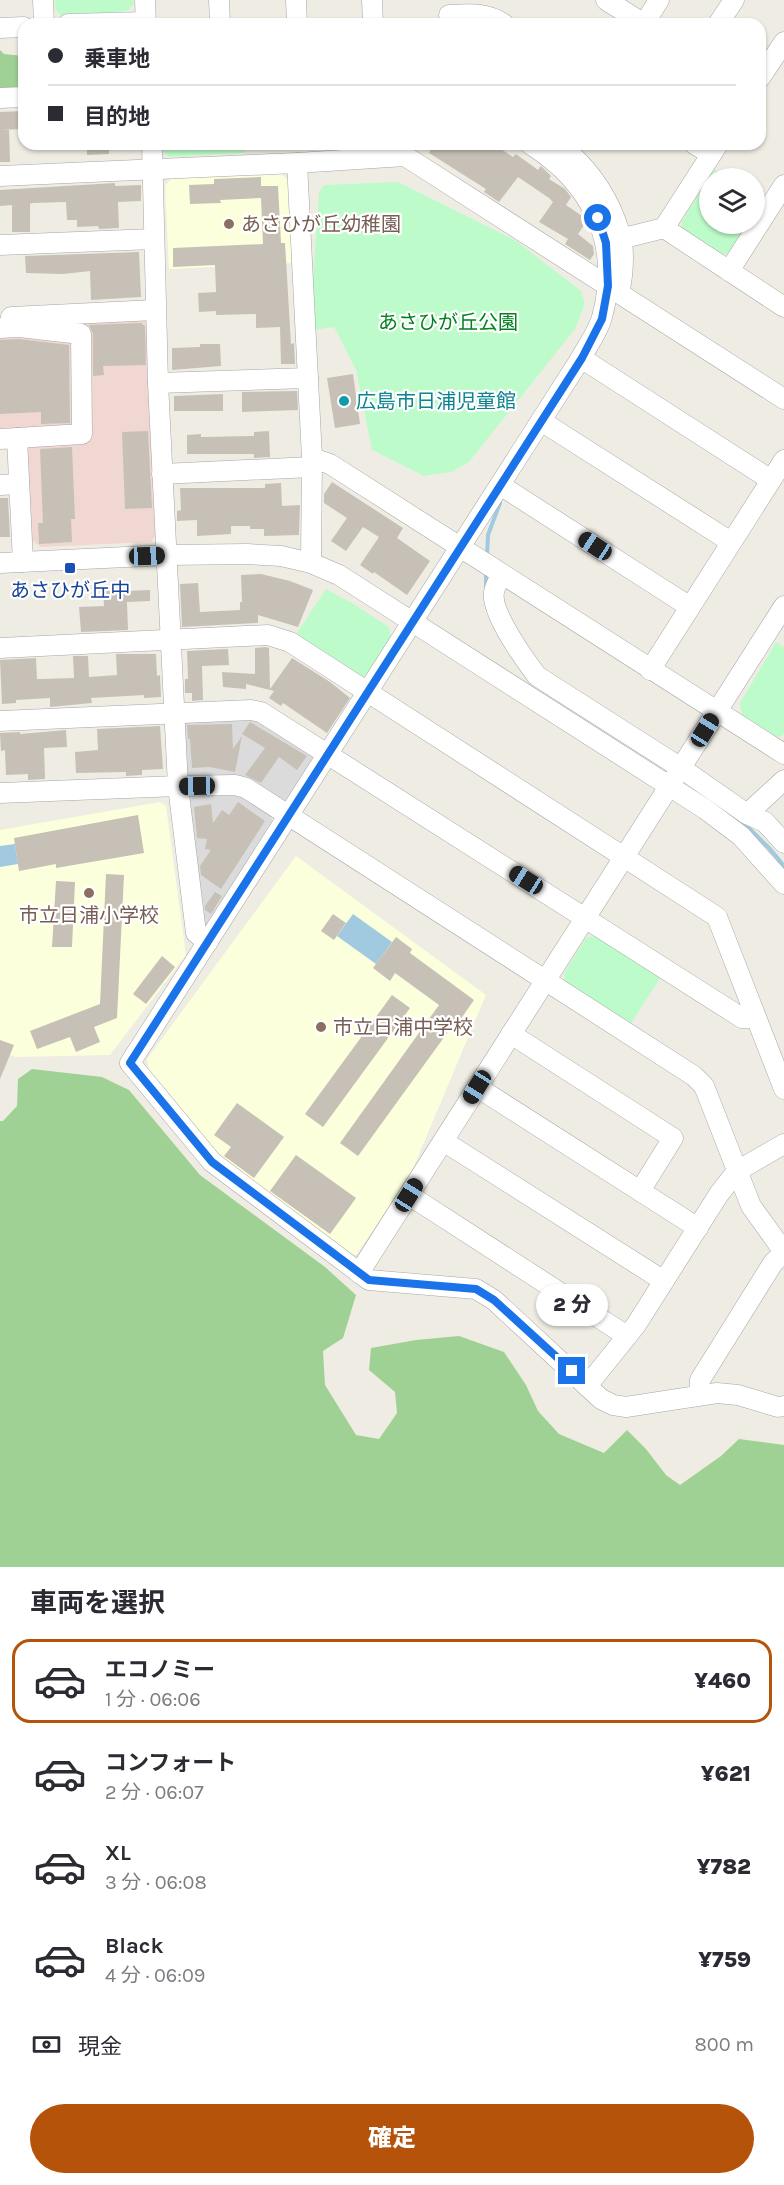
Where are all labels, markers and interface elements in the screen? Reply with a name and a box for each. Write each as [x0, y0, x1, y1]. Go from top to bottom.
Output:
text: 乗車地 [84, 46, 150, 72]
text: 目的地 [84, 104, 150, 130]
map controls [699, 168, 765, 234]
button: layers [699, 168, 765, 234]
route start [584, 204, 611, 231]
place label: あさひが丘幼稚園 [241, 213, 401, 236]
marker: あさひが丘幼稚園 [222, 217, 236, 231]
park label: あさひが丘公園 [378, 311, 518, 334]
place label: 広島市日浦児童館 [356, 390, 516, 413]
marker: 広島市日浦児童館 [337, 394, 351, 408]
car [575, 529, 615, 563]
car [129, 546, 165, 566]
marker: あさひが丘中 [63, 561, 77, 575]
place label: あさひが丘中 [10, 579, 130, 602]
car [688, 710, 722, 750]
car [179, 777, 215, 795]
car [506, 863, 546, 897]
marker: 市立日浦小学校 [82, 886, 96, 900]
place label: 市立日浦小学校 [19, 904, 159, 927]
place label: 市立日浦中学校 [333, 1016, 473, 1039]
marker: 市立日浦中学校 [314, 1020, 328, 1034]
car [460, 1067, 494, 1107]
car [392, 1175, 426, 1215]
callout: 2 分 [536, 1284, 608, 1326]
text: 2 分 [553, 1293, 591, 1316]
route end [558, 1357, 585, 1384]
text: 車両を選択 [30, 1587, 165, 1619]
icon: car [33, 1654, 87, 1708]
text: エコノミー [105, 1657, 215, 1683]
text: ¥460 [694, 1668, 751, 1694]
text: 1 分 · 06:06 [105, 1688, 201, 1711]
icon: car [33, 1747, 87, 1801]
text: コンフォート [105, 1750, 236, 1776]
text: ¥621 [701, 1761, 751, 1787]
text: 2 分 · 06:07 [105, 1781, 204, 1804]
icon: car [33, 1840, 87, 1894]
text: XL [105, 1840, 131, 1866]
text: ¥782 [697, 1854, 751, 1880]
text: 3 分 · 06:08 [105, 1871, 207, 1894]
icon: car [33, 1933, 87, 1987]
text: Black [105, 1933, 164, 1959]
text: ¥759 [698, 1947, 751, 1973]
text: 4 分 · 06:09 [105, 1964, 205, 1987]
icon: cash [30, 2028, 63, 2061]
text: 800 m [695, 2033, 754, 2056]
text: 現金 [78, 2034, 122, 2060]
button: 確定 [30, 2104, 754, 2173]

